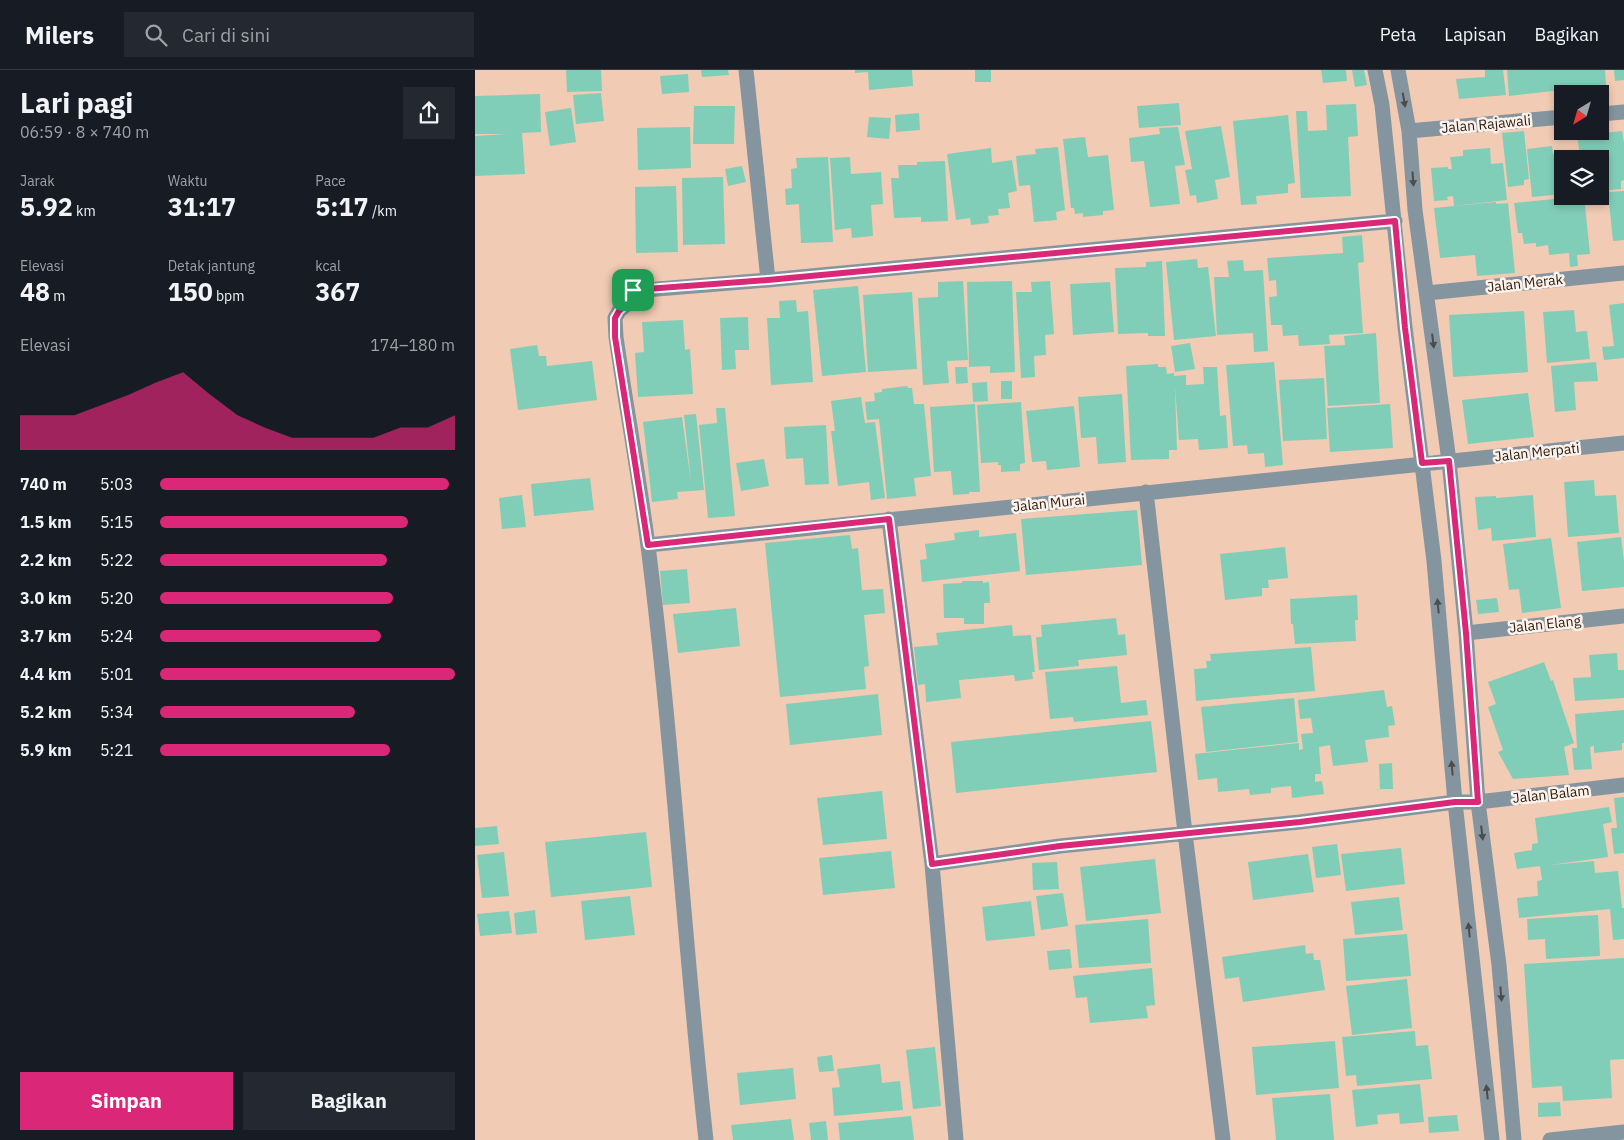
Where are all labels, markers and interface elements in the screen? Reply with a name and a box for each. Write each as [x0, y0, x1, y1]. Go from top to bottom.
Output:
search box [124, 12, 474, 57]
text: Milers [25, 19, 94, 51]
icon: search [142, 21, 170, 49]
text: Cari di sini [182, 23, 270, 47]
text: Peta [1380, 23, 1416, 46]
text: Lapisan [1444, 23, 1506, 46]
text: Bagikan [1534, 23, 1599, 46]
text: Lari pagi [20, 84, 133, 121]
north arrow [1554, 85, 1609, 140]
map controls [1554, 85, 1609, 205]
button: share [403, 87, 455, 139]
one-way arrow [1400, 93, 1408, 109]
street label: Jalan Rajawali [1440, 111, 1532, 137]
text: 06:59 · 8 × 740 m [20, 122, 149, 142]
button: layers [1554, 150, 1609, 205]
text: Jarak [20, 172, 55, 190]
text: Waktu [168, 172, 208, 190]
text: Pace [315, 172, 346, 190]
one-way arrow [1409, 172, 1417, 188]
text: 5.92 [20, 190, 73, 223]
text: 31:17 [168, 190, 236, 223]
text: 5:17 [315, 190, 369, 223]
text: km [73, 202, 96, 220]
text: /km [369, 202, 397, 220]
text: Elevasi [20, 257, 64, 275]
text: Detak jantung [168, 257, 255, 275]
text: kcal [315, 257, 341, 275]
pin [612, 269, 654, 311]
street label: Jalan Merak [1486, 270, 1564, 296]
text: 48 [20, 275, 50, 308]
text: 150 [168, 275, 213, 308]
text: 367 [315, 275, 360, 308]
icon: arrive [619, 276, 647, 304]
text: m [50, 287, 66, 305]
text: bpm [213, 287, 244, 305]
one-way arrow [1429, 333, 1437, 349]
text: Elevasi [20, 335, 70, 355]
text: 174–180 m [370, 335, 455, 355]
street label: Jalan Merpati [1494, 439, 1580, 465]
text: 740 m [20, 474, 67, 494]
text: 5:03 [100, 474, 133, 494]
street label: Jalan Murai [1012, 490, 1086, 516]
text: 1.5 km [20, 512, 71, 532]
text: 5:15 [100, 512, 133, 532]
text: 2.2 km [20, 550, 71, 570]
text: 5:22 [100, 550, 133, 570]
text: 3.0 km [20, 588, 71, 608]
text: 5:20 [100, 588, 133, 608]
one-way arrow [1434, 598, 1442, 614]
street label: Jalan Elang [1508, 611, 1582, 637]
text: 3.7 km [20, 626, 71, 646]
text: 5:24 [100, 626, 133, 646]
text: 4.4 km [20, 664, 71, 684]
text: 5:01 [100, 664, 133, 684]
text: 5.2 km [20, 702, 71, 722]
text: 5:34 [100, 702, 133, 722]
text: 5.9 km [20, 740, 71, 760]
text: 5:21 [100, 740, 133, 760]
one-way arrow [1448, 760, 1456, 776]
street label: Jalan Balam [1512, 781, 1590, 807]
one-way arrow [1478, 825, 1486, 841]
one-way arrow [1465, 922, 1473, 938]
one-way arrow [1498, 987, 1506, 1003]
button: Simpan [20, 1072, 233, 1130]
button: Bagikan [243, 1072, 455, 1130]
one-way arrow [1483, 1083, 1491, 1099]

